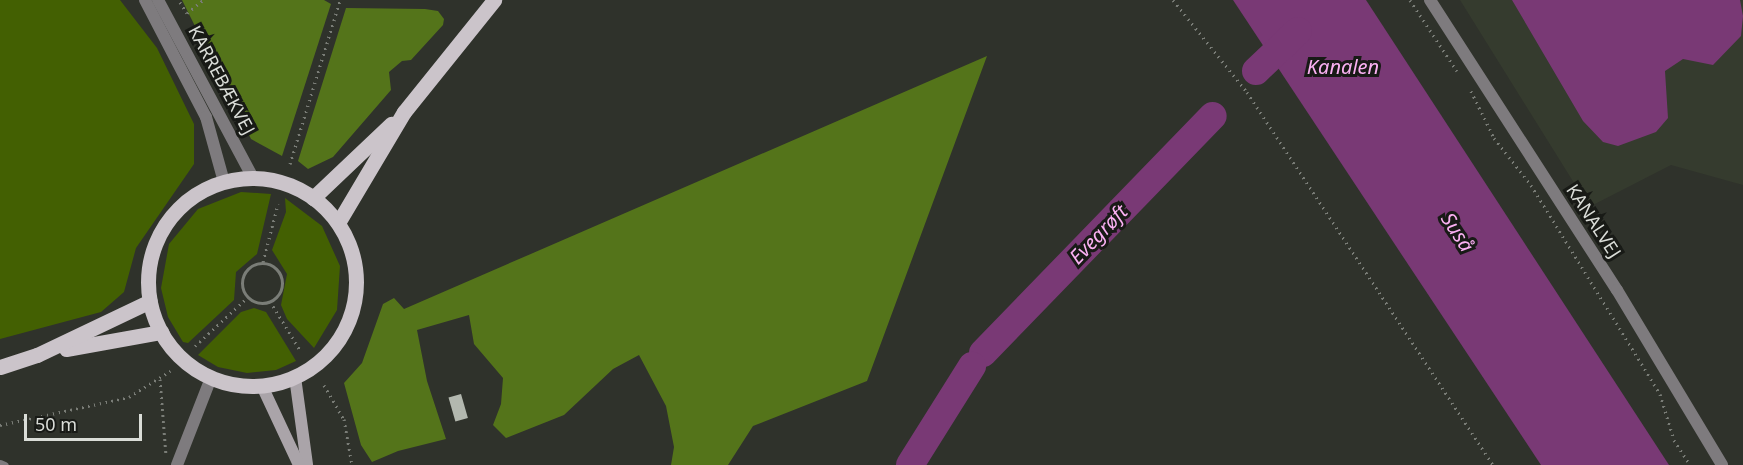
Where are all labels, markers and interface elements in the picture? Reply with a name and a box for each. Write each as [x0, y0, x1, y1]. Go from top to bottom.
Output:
street label: KARREBÆKVEJ [184, 22, 260, 138]
water label: Kanalen [1307, 54, 1379, 78]
street label: KANALVEJ [1562, 180, 1626, 262]
water label: Evegrøft [1064, 199, 1132, 269]
water label: Suså [1437, 208, 1479, 256]
scale bar [27, 402, 146, 440]
text: 50 m [35, 412, 77, 436]

